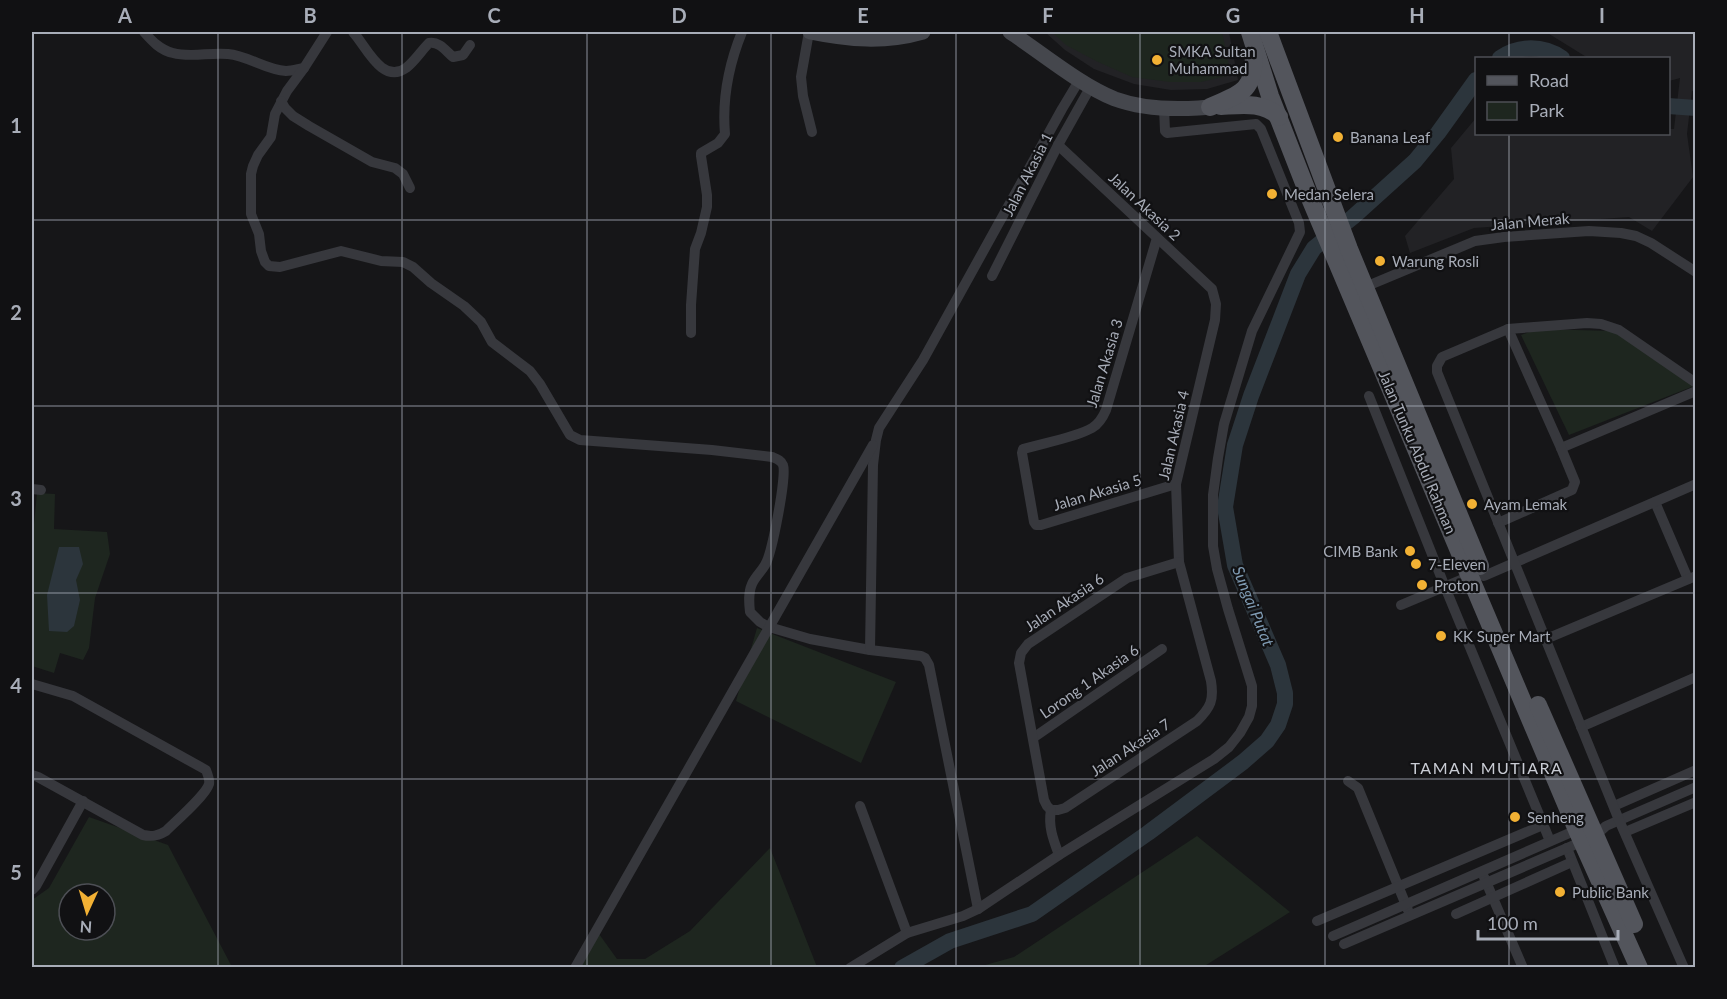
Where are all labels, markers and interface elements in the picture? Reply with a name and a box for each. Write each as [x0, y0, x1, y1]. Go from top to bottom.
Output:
text: A [117, 3, 132, 27]
text: B [303, 3, 317, 27]
text: C [487, 3, 501, 27]
text: D [671, 3, 687, 27]
text: E [857, 3, 869, 27]
text: F [1042, 3, 1054, 27]
text: G [1226, 3, 1240, 27]
text: H [1409, 3, 1425, 27]
text: I [1599, 3, 1605, 27]
place label: SMKA Sultan Muhammad [1169, 42, 1256, 77]
marker: SMKA Sultan Muhammad [1150, 53, 1164, 67]
legend [1475, 57, 1670, 135]
text: Road [1529, 69, 1569, 91]
text: Park [1529, 99, 1565, 121]
text: 1 [10, 113, 22, 137]
place label: Banana Leaf [1350, 128, 1431, 146]
street label: Jalan Akasia 1 [998, 129, 1056, 219]
marker: Banana Leaf [1331, 130, 1345, 144]
street label: Jalan Akasia 2 [1105, 168, 1185, 244]
place label: Medan Selera [1284, 185, 1374, 203]
marker: Medan Selera [1265, 187, 1279, 201]
street label: Jalan Merak [1490, 209, 1570, 233]
place label: Warung Rosli [1392, 252, 1479, 270]
marker: Warung Rosli [1373, 254, 1387, 268]
text: 2 [10, 300, 22, 324]
street label: Jalan Akasia 3 [1082, 317, 1126, 409]
street label: Jalan Tunku Abdul Rahman [1375, 368, 1461, 536]
street label: Jalan Akasia 4 [1154, 388, 1192, 482]
street label: Jalan Akasia 5 [1051, 470, 1143, 514]
text: 3 [10, 486, 22, 510]
place label: Ayam Lemak [1484, 495, 1568, 513]
marker: Ayam Lemak [1465, 497, 1479, 511]
place label: CIMB Bank [1323, 542, 1398, 560]
marker: CIMB Bank [1403, 544, 1417, 558]
place label: 7-Eleven [1428, 555, 1486, 573]
marker: 7-Eleven [1409, 557, 1423, 571]
water label: Sungai Putat [1229, 563, 1279, 649]
street label: Jalan Akasia 6 [1021, 569, 1107, 635]
place label: Proton [1434, 576, 1479, 594]
marker: Proton [1415, 578, 1429, 592]
place label: KK Super Mart [1453, 627, 1551, 645]
marker: KK Super Mart [1434, 629, 1448, 643]
street label: Lorong 1 Akasia 6 [1036, 640, 1142, 722]
text: 4 [10, 673, 22, 697]
street label: Jalan Akasia 7 [1087, 714, 1174, 779]
district label: TAMAN MUTIARA [1411, 758, 1563, 777]
place label: Senheng [1527, 808, 1584, 826]
marker: Senheng [1508, 810, 1522, 824]
text: 5 [10, 860, 22, 884]
north arrow [57, 882, 117, 942]
place label: Public Bank [1572, 883, 1649, 901]
marker: Public Bank [1553, 885, 1567, 899]
scale bar [1478, 903, 1618, 941]
text: 100 m [1487, 912, 1538, 934]
text: N [79, 918, 93, 937]

